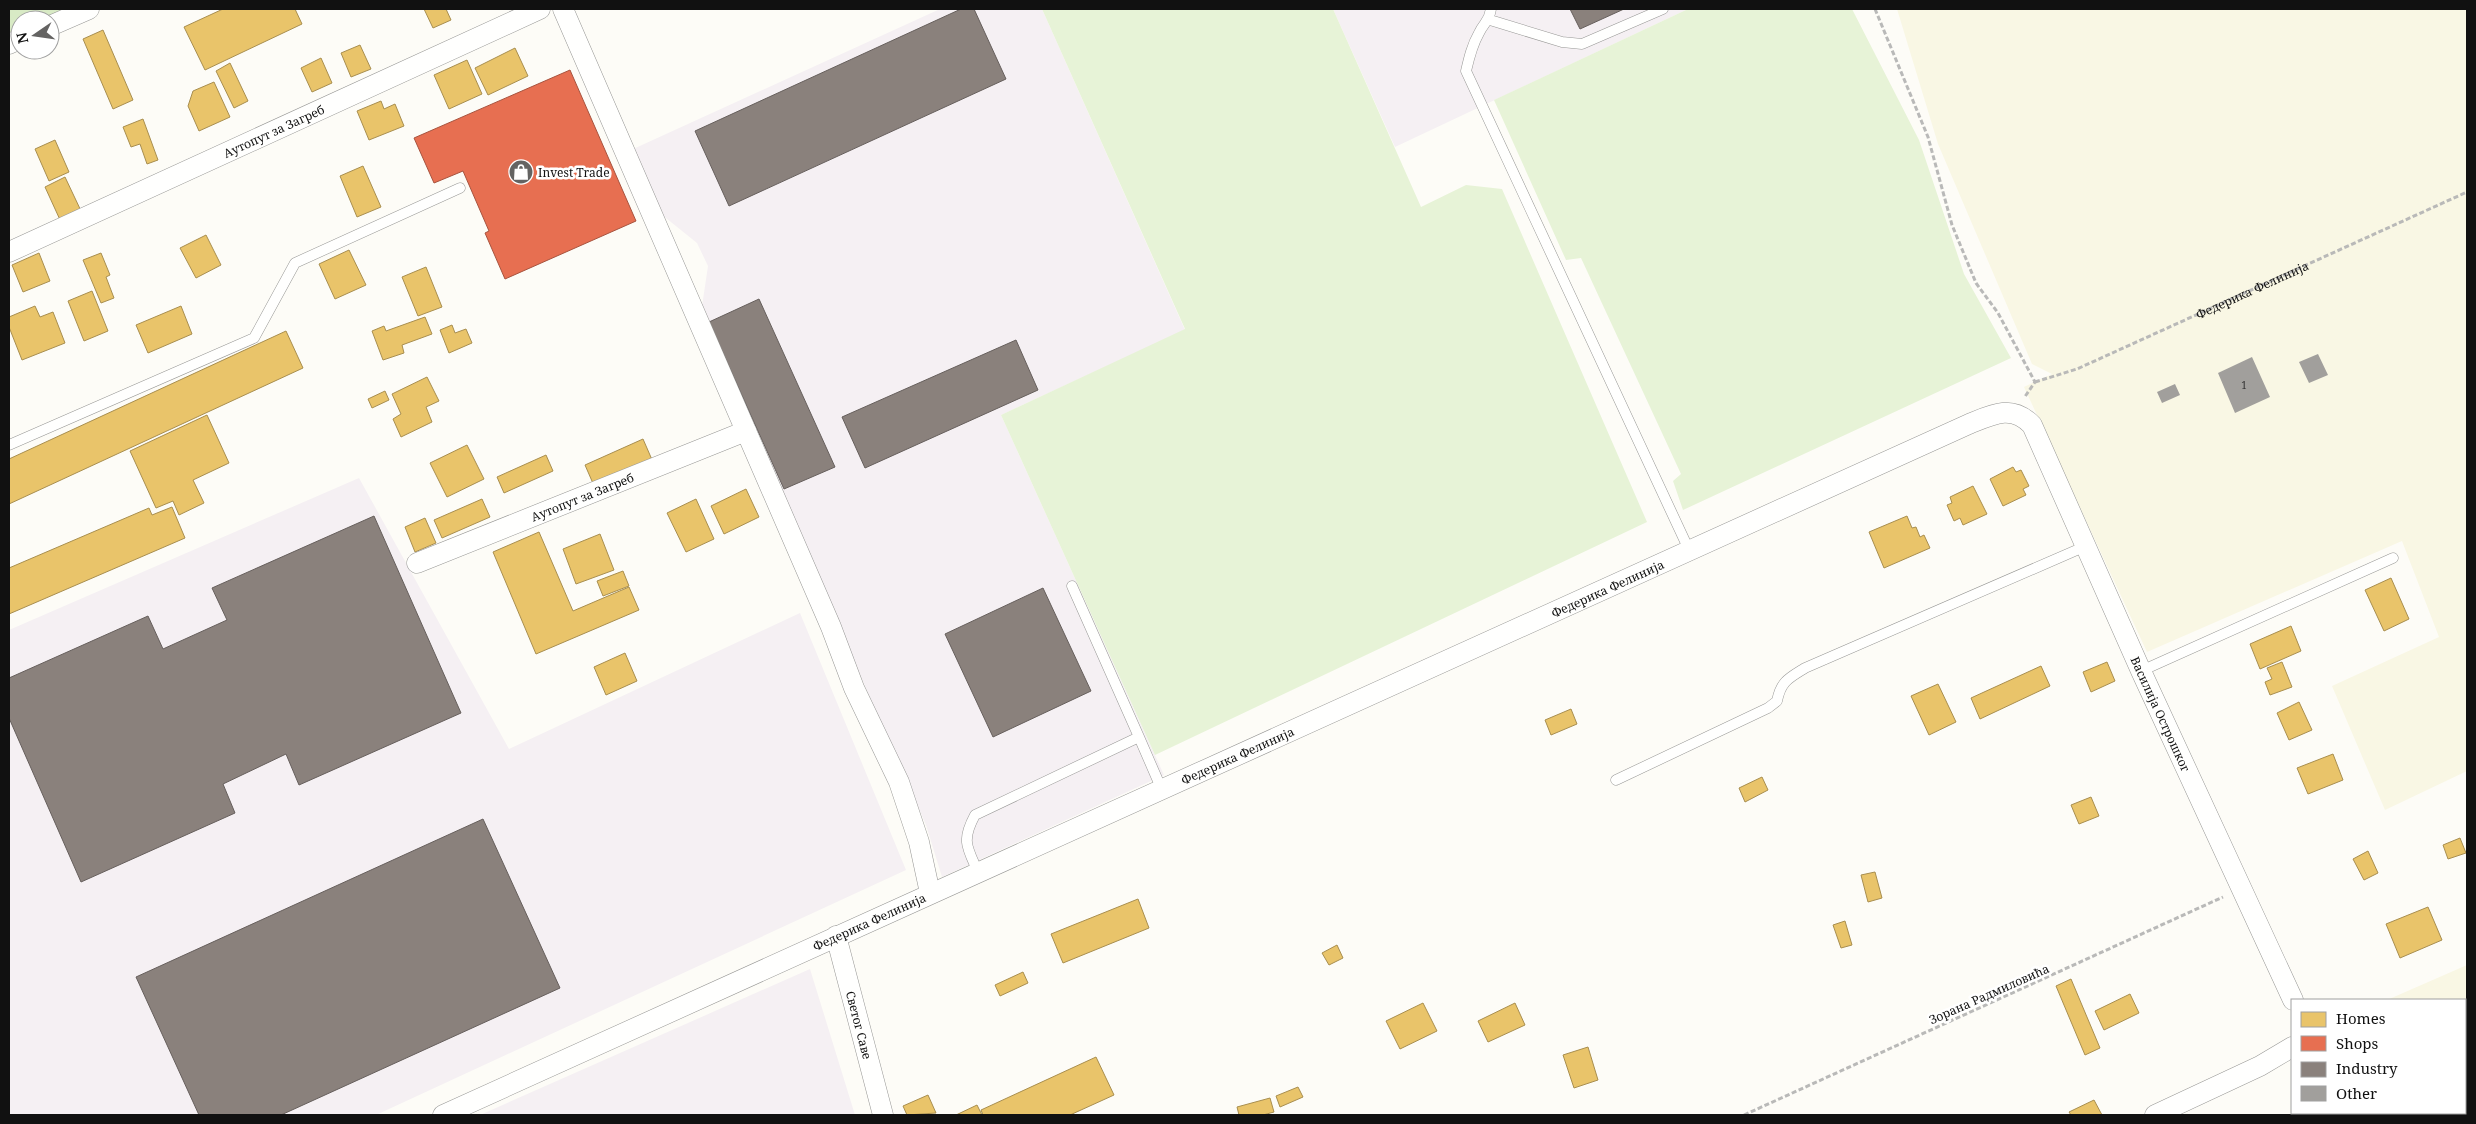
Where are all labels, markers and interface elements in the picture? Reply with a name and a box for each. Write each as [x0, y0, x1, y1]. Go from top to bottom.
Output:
north arrow [10, 10, 60, 60]
text: N [11, 31, 32, 46]
street label: Аутопут за Загреб [220, 100, 327, 161]
shop icon: Invest Trade [508, 159, 534, 185]
place label: Invest Trade [538, 164, 610, 181]
street label: Федерика Фелинија [2193, 257, 2311, 323]
house number: 1 [2241, 378, 2247, 392]
street label: Аутопут за Загреб [528, 468, 636, 525]
street label: Федерика Фелинија [1548, 555, 1667, 621]
street label: Василија Острошког [2127, 654, 2195, 774]
street label: Федерика Фелинија [1178, 722, 1297, 788]
street label: Федерика Фелинија [810, 888, 929, 954]
street label: Зорана Радмиловића [1926, 960, 2052, 1028]
street label: Светог Саве [842, 989, 876, 1061]
legend [2291, 999, 2466, 1114]
text: Homes [2336, 1008, 2386, 1028]
text: Shops [2336, 1033, 2379, 1053]
text: Industry [2336, 1058, 2398, 1078]
text: Other [2336, 1083, 2377, 1103]

